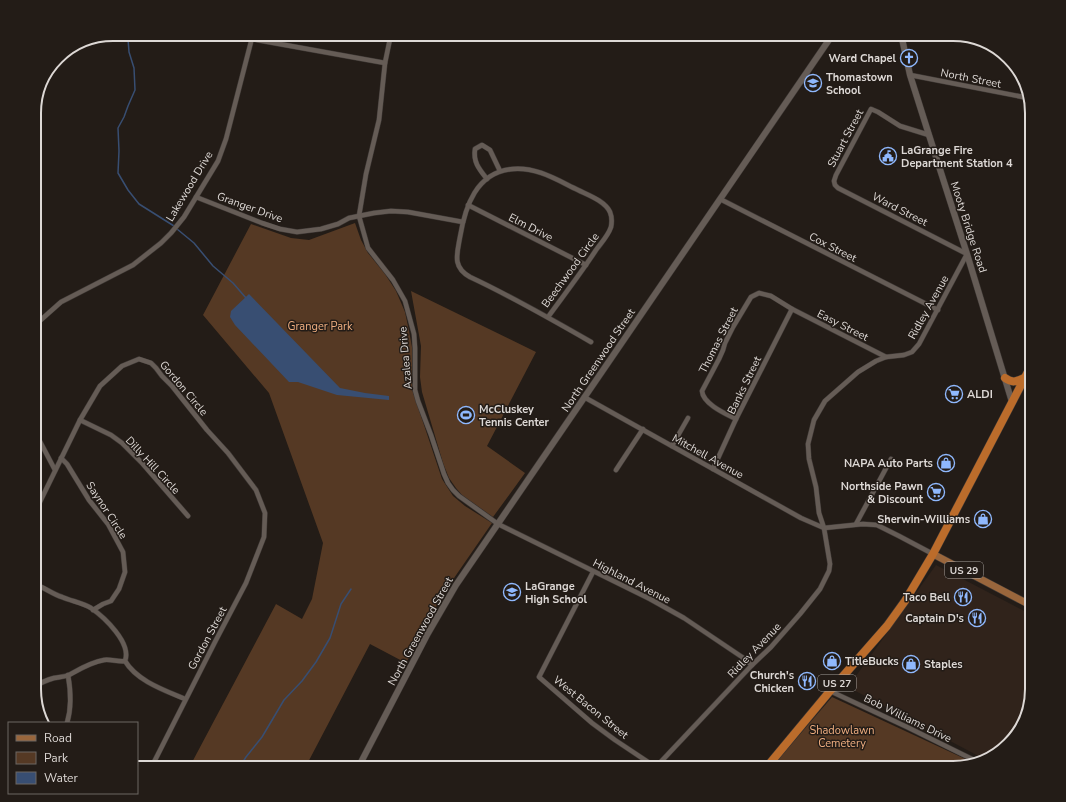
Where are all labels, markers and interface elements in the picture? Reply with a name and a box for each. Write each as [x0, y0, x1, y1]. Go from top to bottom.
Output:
church icon: Ward Chapel [899, 48, 919, 68]
place label: Ward Chapel [829, 51, 896, 66]
street label: North Street [939, 65, 1003, 92]
place label: Thomastown School [826, 70, 893, 98]
school or university icon: Thomastown School [803, 73, 823, 93]
street label: Stuart Street [824, 107, 867, 170]
place label: LaGrange Fire Department Station 4 [901, 143, 1013, 171]
public building icon: LaGrange Fire Department Station 4 [878, 146, 898, 166]
street label: Lakewood Drive [162, 148, 216, 224]
street label: Mooty Bridge Road [947, 180, 990, 275]
street label: Granger Drive [215, 189, 285, 226]
street label: Ward Street [869, 189, 930, 230]
street label: Elm Drive [506, 210, 556, 245]
street label: Cox Street [806, 229, 859, 266]
street label: Beechwood Circle [538, 230, 603, 311]
street label: Ridley Avenue [905, 272, 952, 342]
street label: Thomas Street [695, 304, 742, 376]
street label: North Greenwood Street [558, 305, 639, 415]
street label: Easy Street [814, 306, 871, 345]
park label: Granger Park [288, 319, 353, 334]
street label: Azalea Drive [395, 326, 416, 390]
street label: Banks Street [724, 353, 765, 417]
street label: Gordon Circle [156, 358, 211, 419]
supermarket icon: ALDI [944, 384, 964, 404]
place label: ALDI [967, 387, 993, 402]
place label: McCluskey Tennis Center [479, 402, 550, 430]
sports icon: McCluskey Tennis Center [456, 405, 476, 425]
street label: Mitchell Avenue [669, 431, 746, 482]
street label: Dilly Hill Circle [122, 433, 183, 498]
shop icon: NAPA Auto Parts [936, 453, 956, 473]
place label: NAPA Auto Parts [844, 456, 933, 471]
street label: Saynor Circle [83, 479, 131, 542]
place label: Northside Pawn & Discount [841, 479, 924, 507]
supermarket icon: Northside Pawn & Discount [926, 482, 946, 502]
shop icon: Sherwin-Williams [973, 509, 993, 529]
place label: Sherwin-Williams [877, 512, 970, 527]
street label: Highland Avenue [590, 555, 673, 608]
road number: US 29 [945, 562, 983, 578]
street label: North Greenwood Street [384, 574, 457, 688]
place label: LaGrange High School [525, 579, 588, 607]
school or university icon: LaGrange High School [502, 582, 522, 602]
restaurant icon: Taco Bell [953, 587, 973, 607]
place label: Taco Bell [903, 590, 950, 605]
street label: Gordon Street [184, 604, 230, 672]
restaurant icon: Captain D's [967, 608, 987, 628]
place label: Captain D's [905, 611, 964, 626]
street label: Ridley Avenue [724, 619, 785, 681]
shop icon: TitleBucks [822, 651, 842, 671]
place label: TitleBucks [845, 654, 899, 669]
shop icon: Staples [901, 654, 921, 674]
place label: Staples [924, 657, 963, 672]
place label: Church's Chicken [750, 668, 794, 696]
restaurant icon: Church's Chicken [797, 671, 817, 691]
street label: West Bacon Street [550, 672, 632, 742]
road number: US 27 [818, 675, 856, 691]
street label: Bob Williams Drive [861, 691, 954, 746]
legend [8, 722, 138, 794]
park label: Shadowlawn Cemetery [809, 723, 875, 751]
text: Road [44, 730, 72, 746]
text: Park [44, 750, 69, 766]
text: Water [44, 770, 78, 786]

